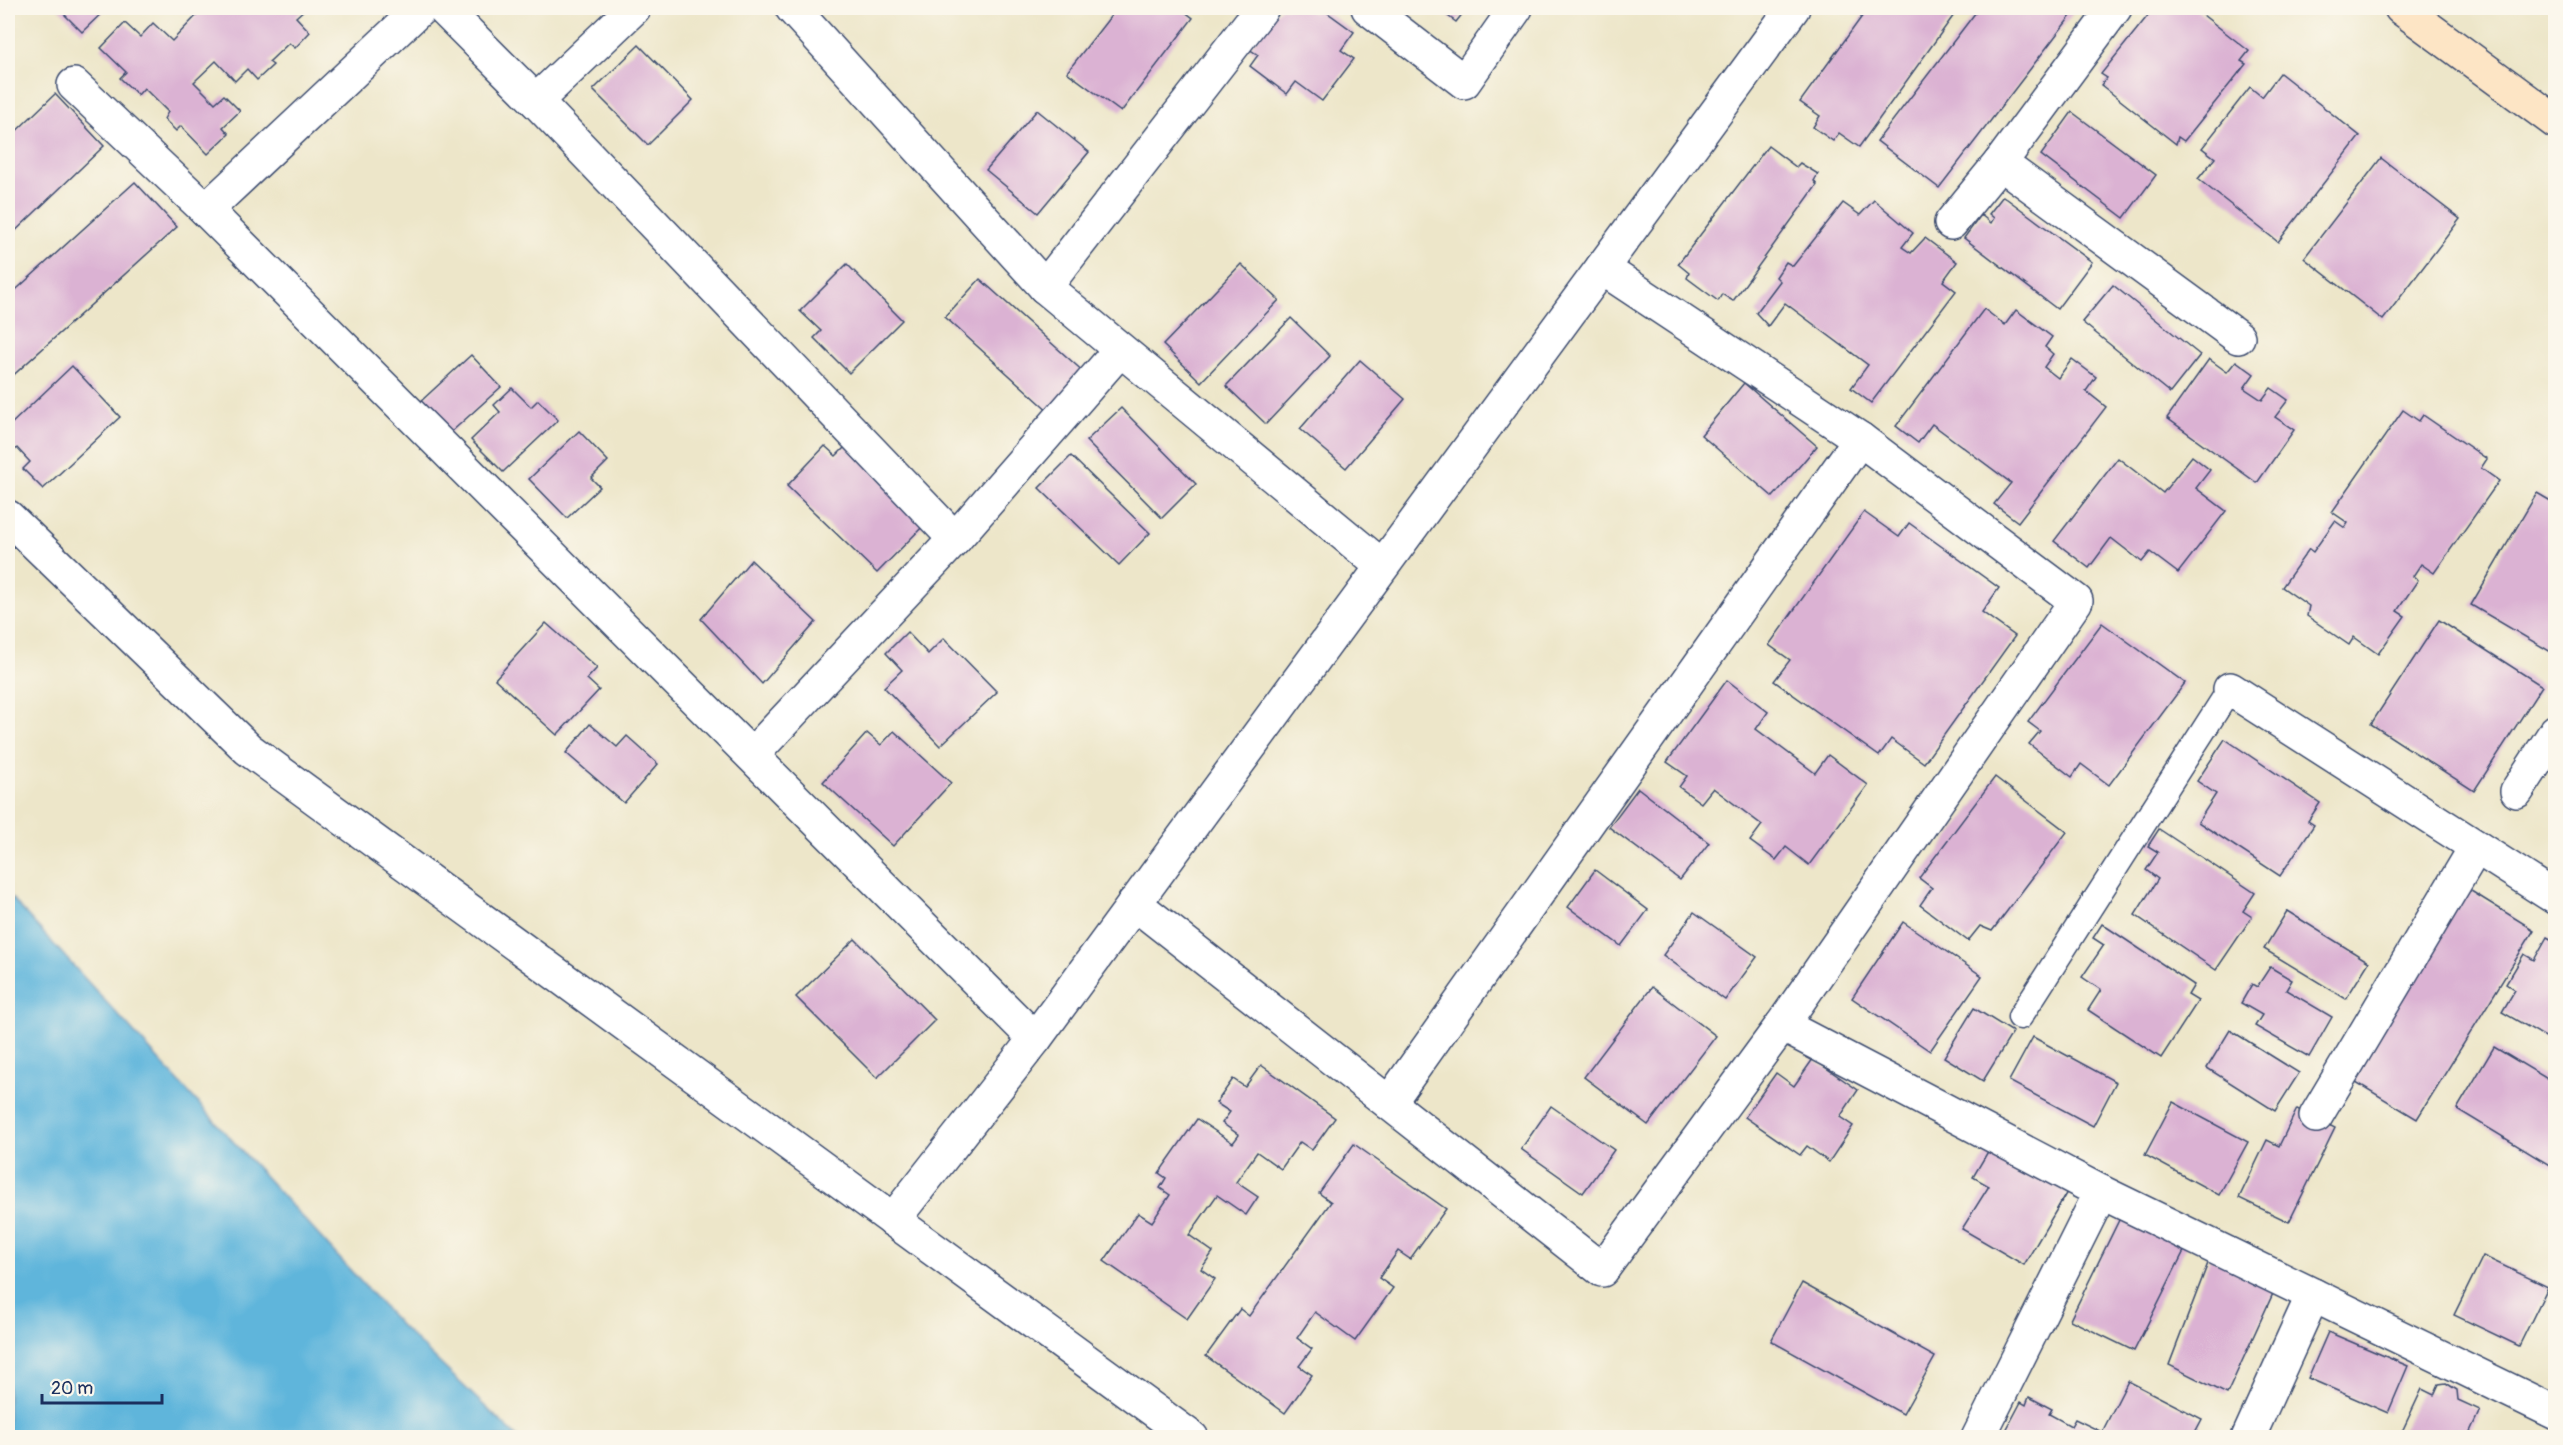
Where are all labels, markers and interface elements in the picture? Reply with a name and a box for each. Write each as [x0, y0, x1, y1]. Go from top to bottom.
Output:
scale bar [42, 1367, 162, 1405]
text: 20 m [51, 1377, 93, 1400]

